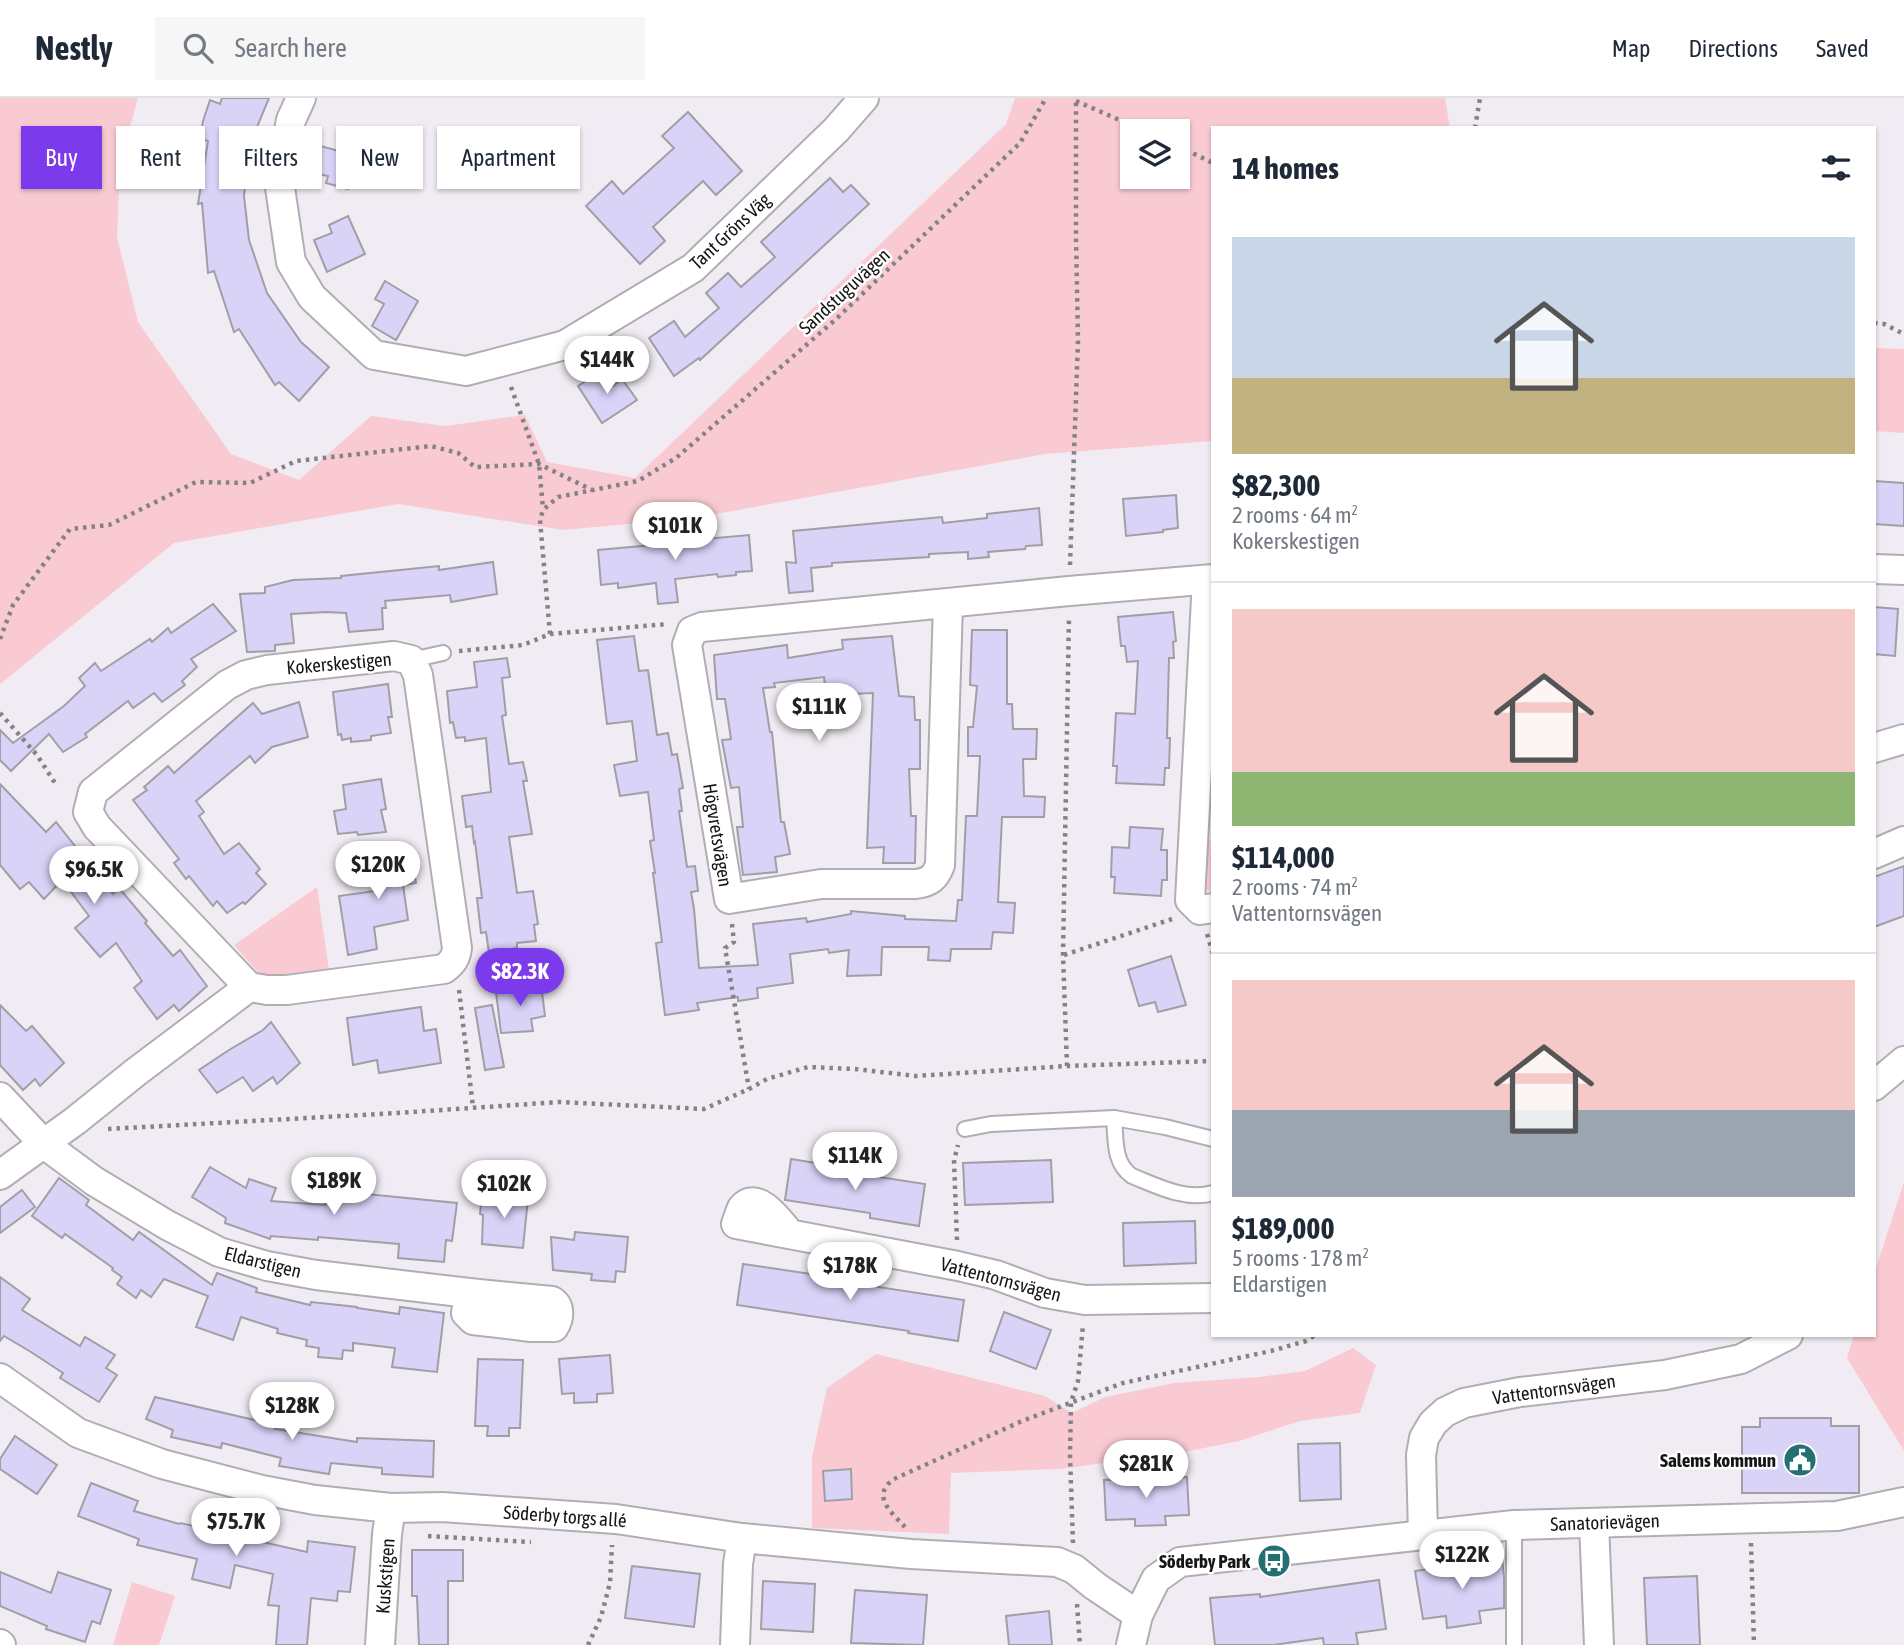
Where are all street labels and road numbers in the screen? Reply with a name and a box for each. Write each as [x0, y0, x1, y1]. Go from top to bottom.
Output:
street label: Tant Gröns Väg [685, 188, 775, 274]
street label: Sandstuguvägen [794, 243, 894, 339]
street label: Kokerskestigen [285, 647, 393, 679]
street label: Högvretsvägen [699, 782, 737, 888]
street label: Eldarstigen [222, 1242, 304, 1282]
street label: Vattentornsvägen [938, 1252, 1064, 1306]
street label: Vattentornsvägen [1491, 1369, 1617, 1409]
street label: Söderby torgs allé [503, 1501, 627, 1531]
street label: Sanatorievägen [1550, 1509, 1660, 1535]
street label: Kuskstigen [371, 1538, 399, 1614]

